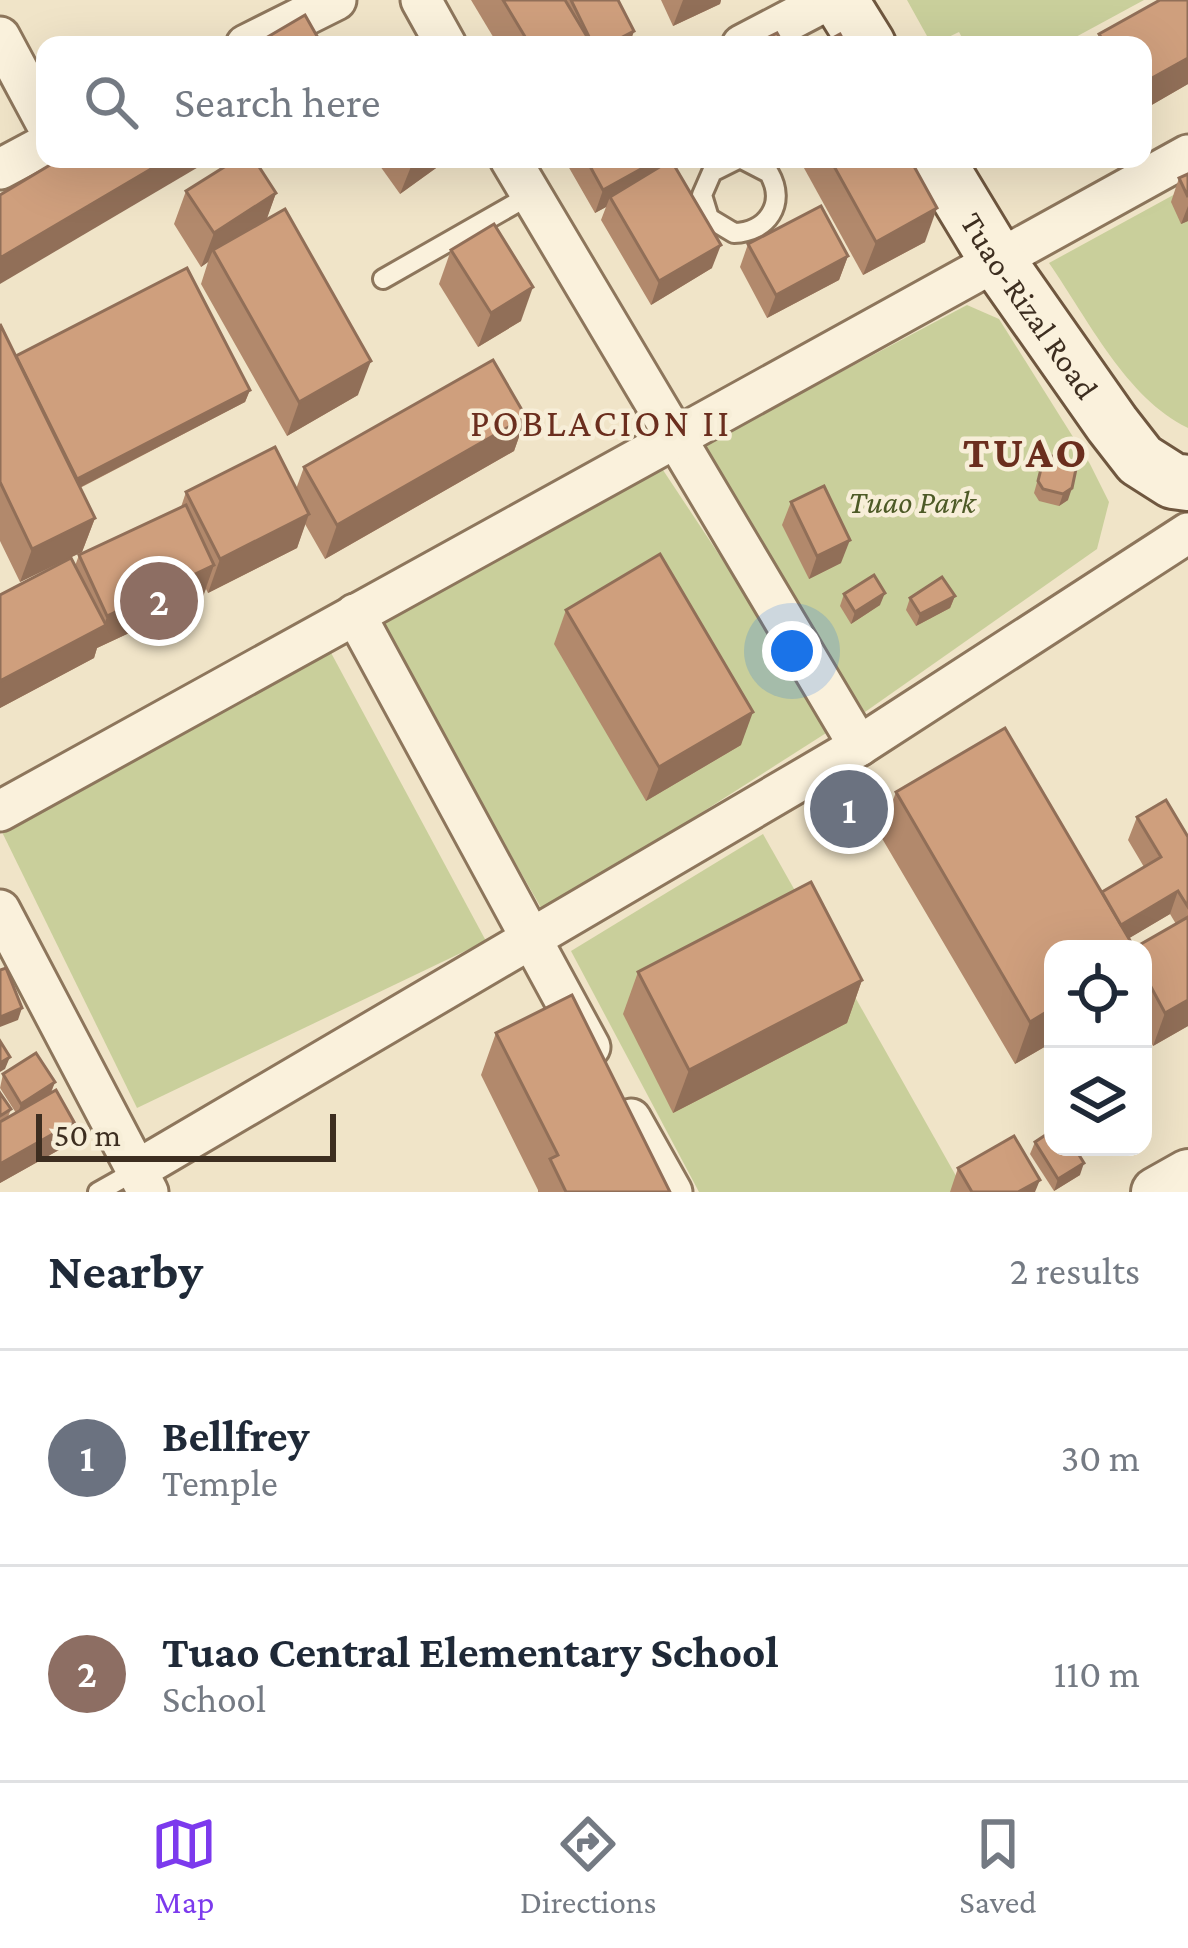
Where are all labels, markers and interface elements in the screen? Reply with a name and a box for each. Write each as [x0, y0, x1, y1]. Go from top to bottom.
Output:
search box [36, 36, 1152, 168]
icon: search [78, 69, 144, 135]
text: Search here [174, 77, 381, 127]
street label: Tuao-Rizal Road [953, 206, 1106, 406]
district label: POBLACION II [470, 401, 732, 444]
district label: TUAO [963, 427, 1089, 477]
park label: Tuao Park [848, 483, 977, 520]
pin: 2 [120, 556, 198, 646]
your location [762, 621, 822, 681]
pin: 1 [810, 764, 888, 854]
map controls [1044, 940, 1152, 1156]
button: locate [1044, 940, 1152, 1048]
button: layers [1044, 1048, 1152, 1156]
scale bar [36, 1108, 336, 1161]
text: 50 m [54, 1116, 121, 1153]
text: Nearby [48, 1242, 203, 1299]
text: 2 results [1010, 1249, 1140, 1292]
text: Bellfrey [162, 1411, 309, 1461]
text: 1 [80, 1436, 94, 1479]
text: 30 m [1061, 1436, 1140, 1479]
text: Temple [162, 1461, 278, 1504]
text: Tuao Central Elementary School [162, 1627, 779, 1677]
text: 2 [77, 1652, 97, 1695]
text: 110 m [1053, 1652, 1140, 1695]
text: School [162, 1677, 266, 1720]
tab: Map [151, 1811, 217, 1920]
tab: Directions [520, 1811, 657, 1920]
tab: Saved [959, 1811, 1037, 1920]

